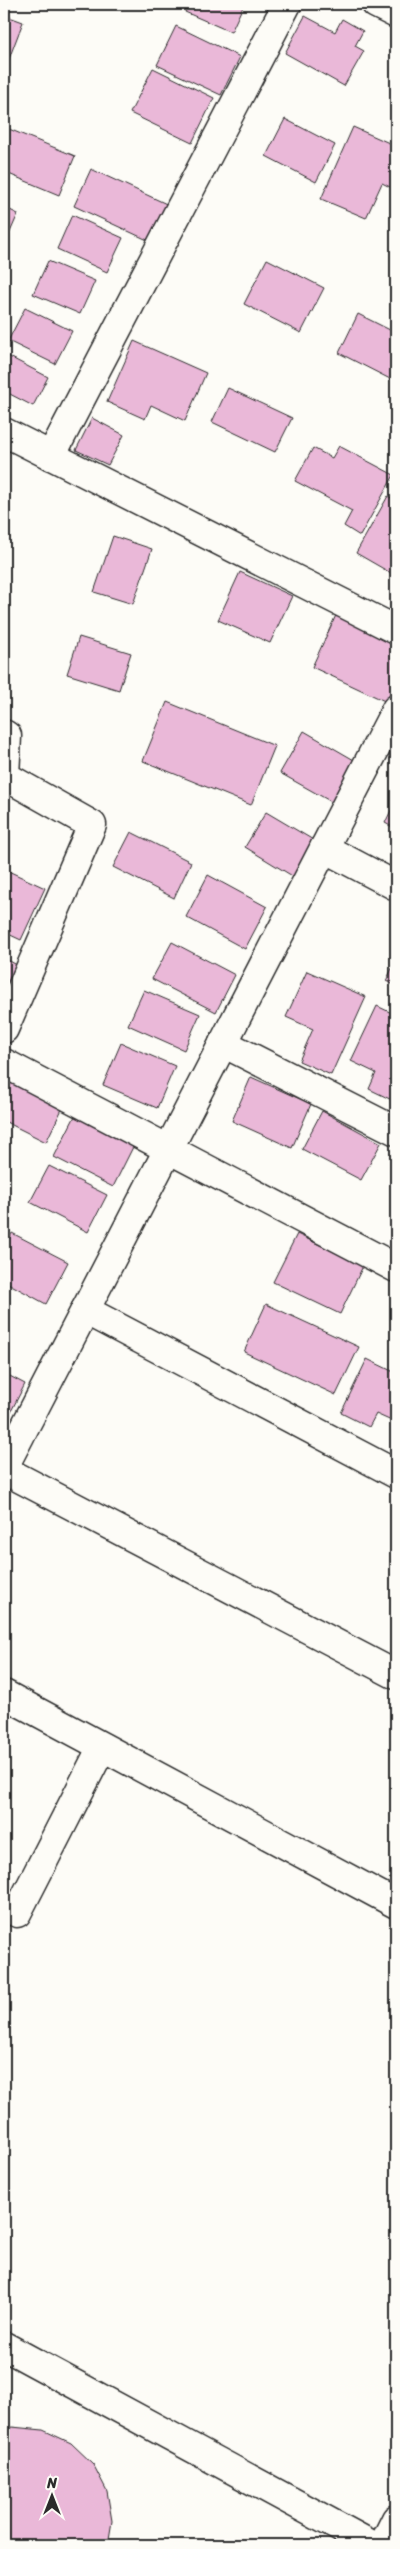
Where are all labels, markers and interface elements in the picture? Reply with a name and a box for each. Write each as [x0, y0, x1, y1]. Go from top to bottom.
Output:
text: N [46, 2471, 57, 2496]
north arrow [28, 2472, 78, 2522]

